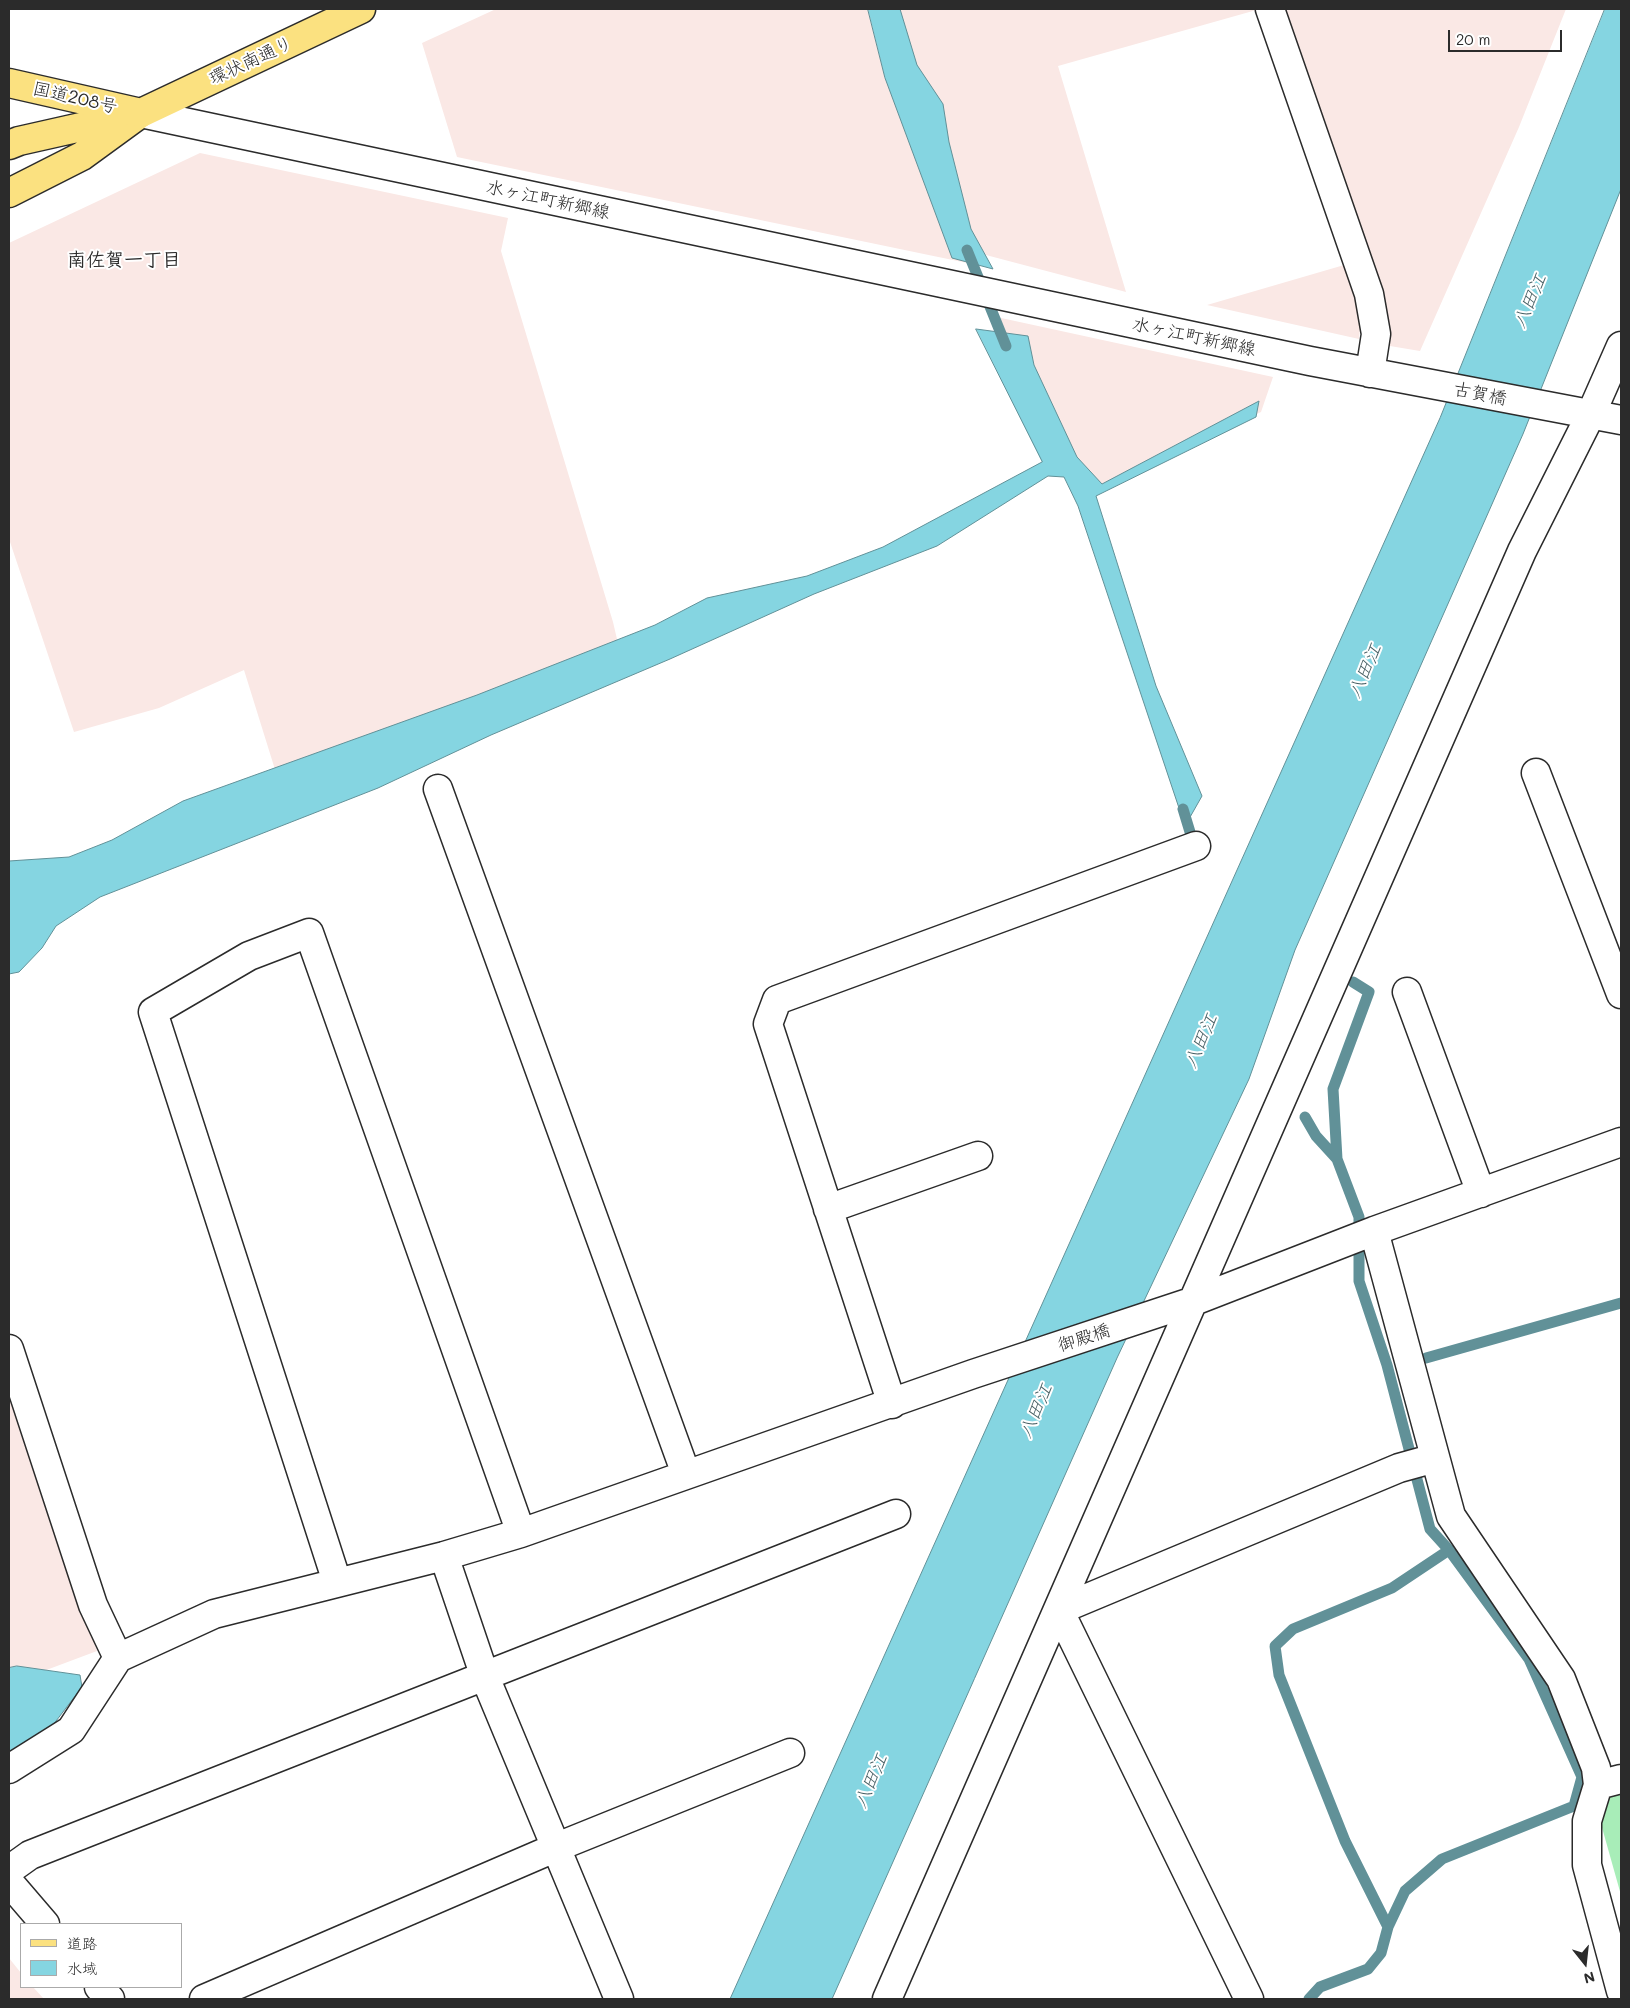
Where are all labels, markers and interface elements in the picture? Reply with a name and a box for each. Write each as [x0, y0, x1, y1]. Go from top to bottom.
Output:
scale bar [1450, 20, 1564, 52]
text: 20 m [1456, 29, 1490, 49]
street label: 環状南通り [206, 32, 296, 90]
street label: 国道208号 [31, 78, 119, 118]
street label: 水ヶ江町新郷線 [484, 176, 612, 224]
district label: 南佐賀一丁目 [67, 249, 181, 271]
water label: 八田江 [1508, 270, 1552, 332]
street label: 水ヶ江町新郷線 [1130, 313, 1258, 361]
street label: 古賀橋 [1451, 378, 1509, 410]
water label: 八田江 [1343, 640, 1387, 702]
water label: 八田江 [1179, 1010, 1223, 1072]
street label: 御殿橋 [1055, 1319, 1113, 1357]
water label: 八田江 [1014, 1380, 1058, 1442]
water label: 八田江 [849, 1750, 893, 1812]
legend [20, 1923, 182, 1988]
text: 道路 [67, 1933, 97, 1953]
north arrow [1560, 1938, 1610, 1988]
text: 水域 [67, 1958, 97, 1978]
text: N [1582, 1967, 1597, 1988]

